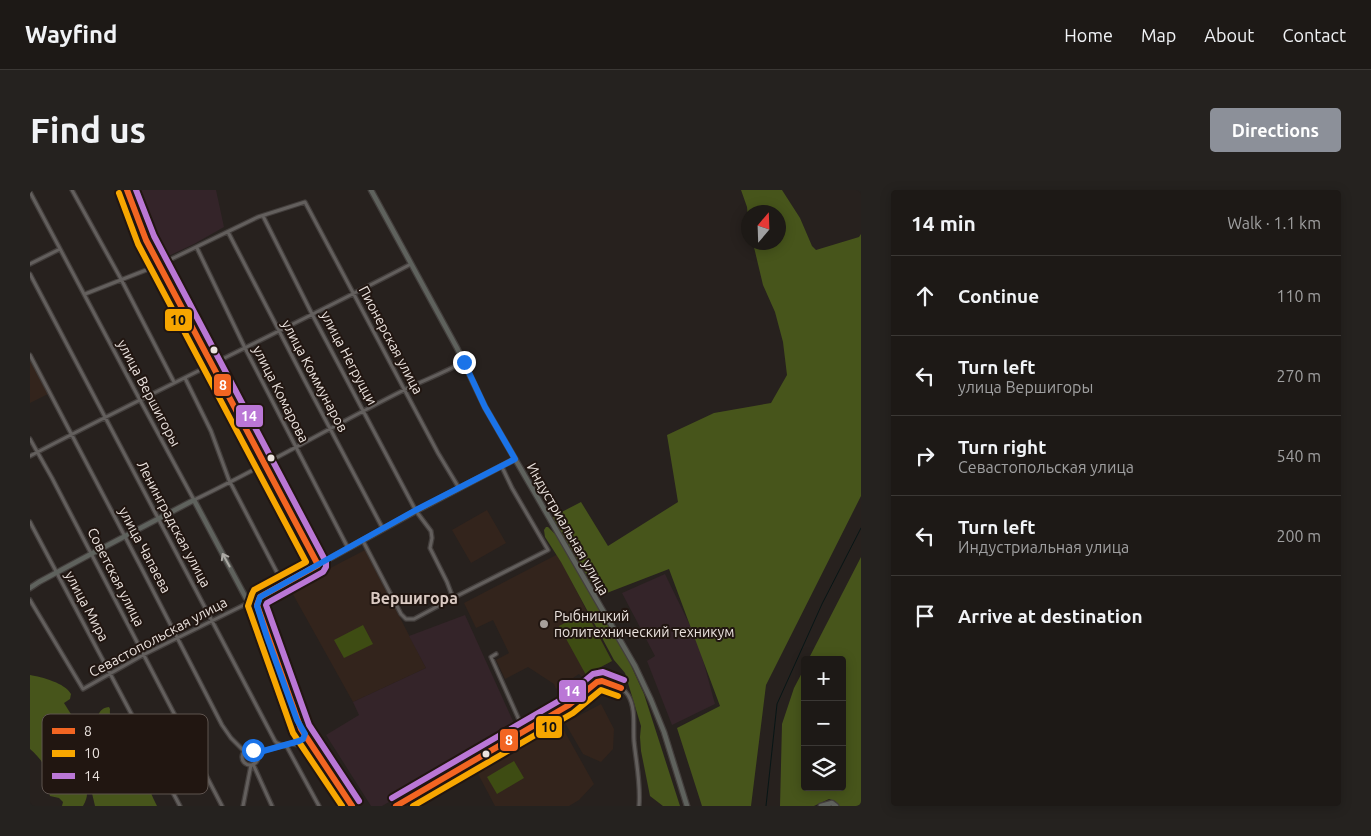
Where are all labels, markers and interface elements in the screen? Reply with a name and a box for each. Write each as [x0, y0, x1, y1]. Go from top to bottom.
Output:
text: Wayfind [25, 21, 117, 48]
text: Home [1064, 25, 1113, 45]
text: Map [1141, 25, 1176, 45]
text: About [1204, 25, 1254, 45]
text: Contact [1282, 25, 1346, 45]
button: Directions [1210, 108, 1341, 152]
text: Find us [30, 110, 146, 150]
north arrow [741, 205, 786, 250]
text: 14 min [911, 211, 976, 235]
text: Walk · 1.1 km [1227, 214, 1321, 232]
icon: ahead [911, 282, 939, 310]
street label: Пионерская улица [356, 283, 426, 397]
text: Continue [958, 285, 1039, 307]
text: 110 m [1276, 287, 1321, 305]
line badge: 10 [164, 308, 193, 332]
street label: улица Негруцци [317, 308, 381, 408]
text: 10 [170, 312, 186, 328]
street label: улица Коммунаров [279, 317, 351, 435]
street label: улица Вершигоры [114, 337, 184, 449]
street label: улица Комарова [250, 343, 312, 445]
unlabelled marker [209, 345, 219, 355]
route end [453, 351, 476, 374]
text: Turn left [958, 356, 1036, 378]
icon: left [911, 362, 939, 390]
text: 270 m [1276, 367, 1321, 385]
line badge: 8 [213, 373, 232, 397]
text: 8 [219, 377, 227, 393]
text: улица Вершигоры [958, 378, 1093, 396]
line badge: 14 [235, 404, 264, 428]
text: 14 [241, 408, 257, 424]
text: Turn right [958, 436, 1046, 458]
icon: right [911, 442, 939, 470]
text: 540 m [1276, 447, 1321, 465]
unlabelled marker [266, 453, 276, 463]
street label: Ленинградская улица [134, 458, 214, 590]
text: Севастопольская улица [958, 458, 1134, 476]
street label: Индустриальная улица [524, 460, 612, 598]
street label: улица Чапаева [116, 504, 174, 596]
text: Turn left [958, 516, 1036, 538]
icon: left [911, 522, 939, 550]
street label: Советская улица [84, 525, 148, 629]
text: 200 m [1276, 527, 1321, 545]
text: Индустриальная улица [958, 538, 1129, 556]
one-way arrow [221, 554, 231, 568]
street label: улица Мира [62, 568, 112, 644]
district label: Вершигора [370, 589, 458, 607]
street label: Севастопольская улица [86, 594, 230, 680]
icon: arrive [911, 602, 939, 630]
text: Arrive at destination [958, 605, 1143, 627]
place label: Рыбницкий политехнический техникум [554, 608, 734, 640]
marker: Рыбницкий политехнический техникум [538, 618, 550, 630]
map controls [801, 656, 846, 791]
button: + [801, 656, 846, 701]
line badge: 14 [558, 679, 587, 703]
text: 14 [564, 683, 580, 699]
button: − [801, 701, 846, 746]
legend [42, 714, 208, 794]
line badge: 10 [535, 715, 563, 739]
text: 10 [541, 719, 557, 735]
text: 8 [84, 723, 92, 739]
line badge: 8 [499, 728, 519, 752]
text: 8 [505, 732, 513, 748]
route start [242, 739, 265, 762]
text: 10 [84, 745, 100, 761]
button: layers [801, 746, 846, 791]
unlabelled marker [481, 749, 491, 759]
text: 14 [84, 768, 100, 784]

